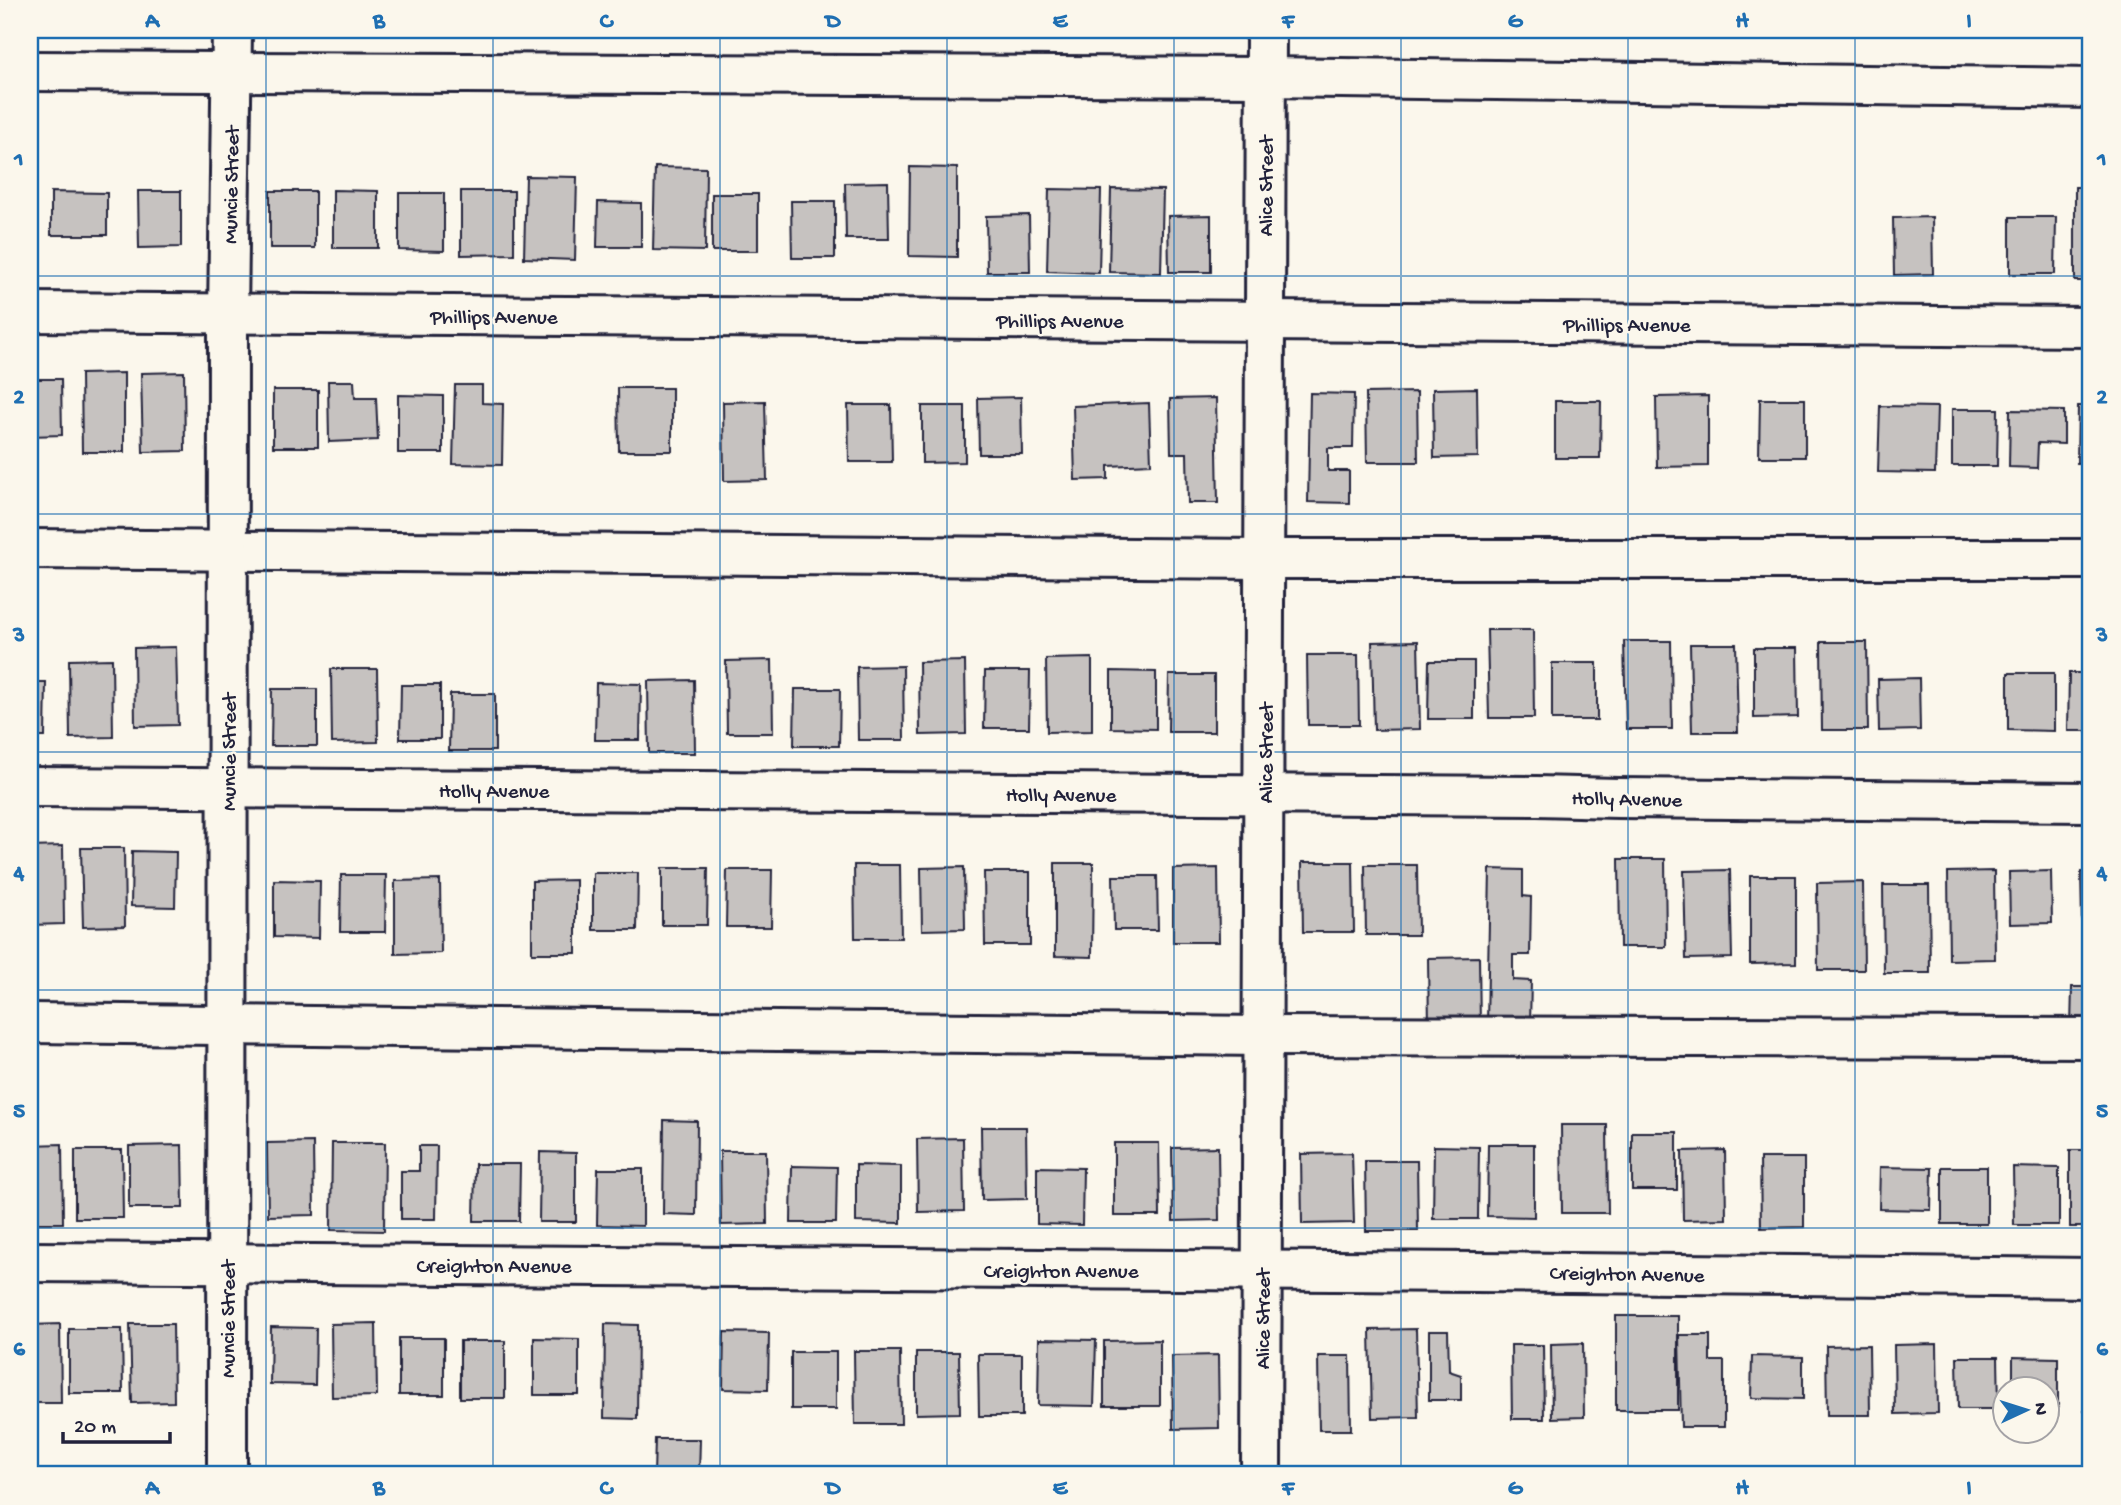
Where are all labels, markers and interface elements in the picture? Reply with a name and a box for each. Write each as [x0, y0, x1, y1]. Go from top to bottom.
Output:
text: A [144, 9, 160, 36]
text: B [372, 9, 386, 36]
text: C [600, 9, 615, 36]
text: D [824, 9, 842, 36]
text: E [1053, 9, 1069, 36]
text: F [1281, 9, 1296, 36]
text: G [1508, 9, 1524, 36]
text: H [1735, 9, 1749, 36]
text: I [1966, 9, 1972, 36]
street label: Muncie Street [220, 123, 247, 244]
street label: Alice Street [1256, 133, 1281, 236]
text: 1 [13, 147, 24, 174]
text: 1 [2096, 147, 2107, 174]
street label: Phillips Avenue [429, 307, 559, 332]
street label: Phillips Avenue [995, 311, 1125, 336]
street label: Phillips Avenue [1562, 315, 1692, 340]
text: 2 [13, 385, 25, 412]
text: 2 [2096, 385, 2108, 412]
text: 3 [12, 623, 25, 650]
text: 3 [2095, 623, 2108, 650]
street label: Muncie Street [219, 691, 244, 811]
street label: Alice Street [1256, 700, 1281, 803]
street label: Holly Avenue [439, 781, 550, 806]
street label: Holly Avenue [1006, 785, 1117, 810]
street label: Holly Avenue [1571, 788, 1684, 815]
text: 4 [13, 861, 25, 888]
text: 4 [2096, 861, 2108, 888]
text: 5 [13, 1099, 25, 1126]
text: 5 [2096, 1099, 2108, 1126]
street label: Creighton Avenue [416, 1256, 573, 1281]
street label: Muncie Street [218, 1258, 243, 1378]
street label: Creighton Avenue [983, 1261, 1140, 1286]
street label: Creighton Avenue [1549, 1263, 1706, 1290]
street label: Alice Street [1253, 1266, 1278, 1369]
text: 6 [13, 1337, 26, 1364]
text: 6 [2096, 1337, 2109, 1364]
north arrow [1992, 1376, 2062, 1446]
scale bar [63, 1400, 170, 1444]
text: N [2028, 1402, 2051, 1416]
text: 20 m [74, 1416, 116, 1441]
text: A [144, 1476, 160, 1503]
text: B [372, 1476, 386, 1503]
text: C [600, 1476, 615, 1503]
text: D [824, 1476, 842, 1503]
text: E [1053, 1476, 1069, 1503]
text: F [1281, 1476, 1296, 1503]
text: G [1508, 1476, 1524, 1503]
text: H [1735, 1476, 1749, 1503]
text: I [1966, 1476, 1972, 1503]

